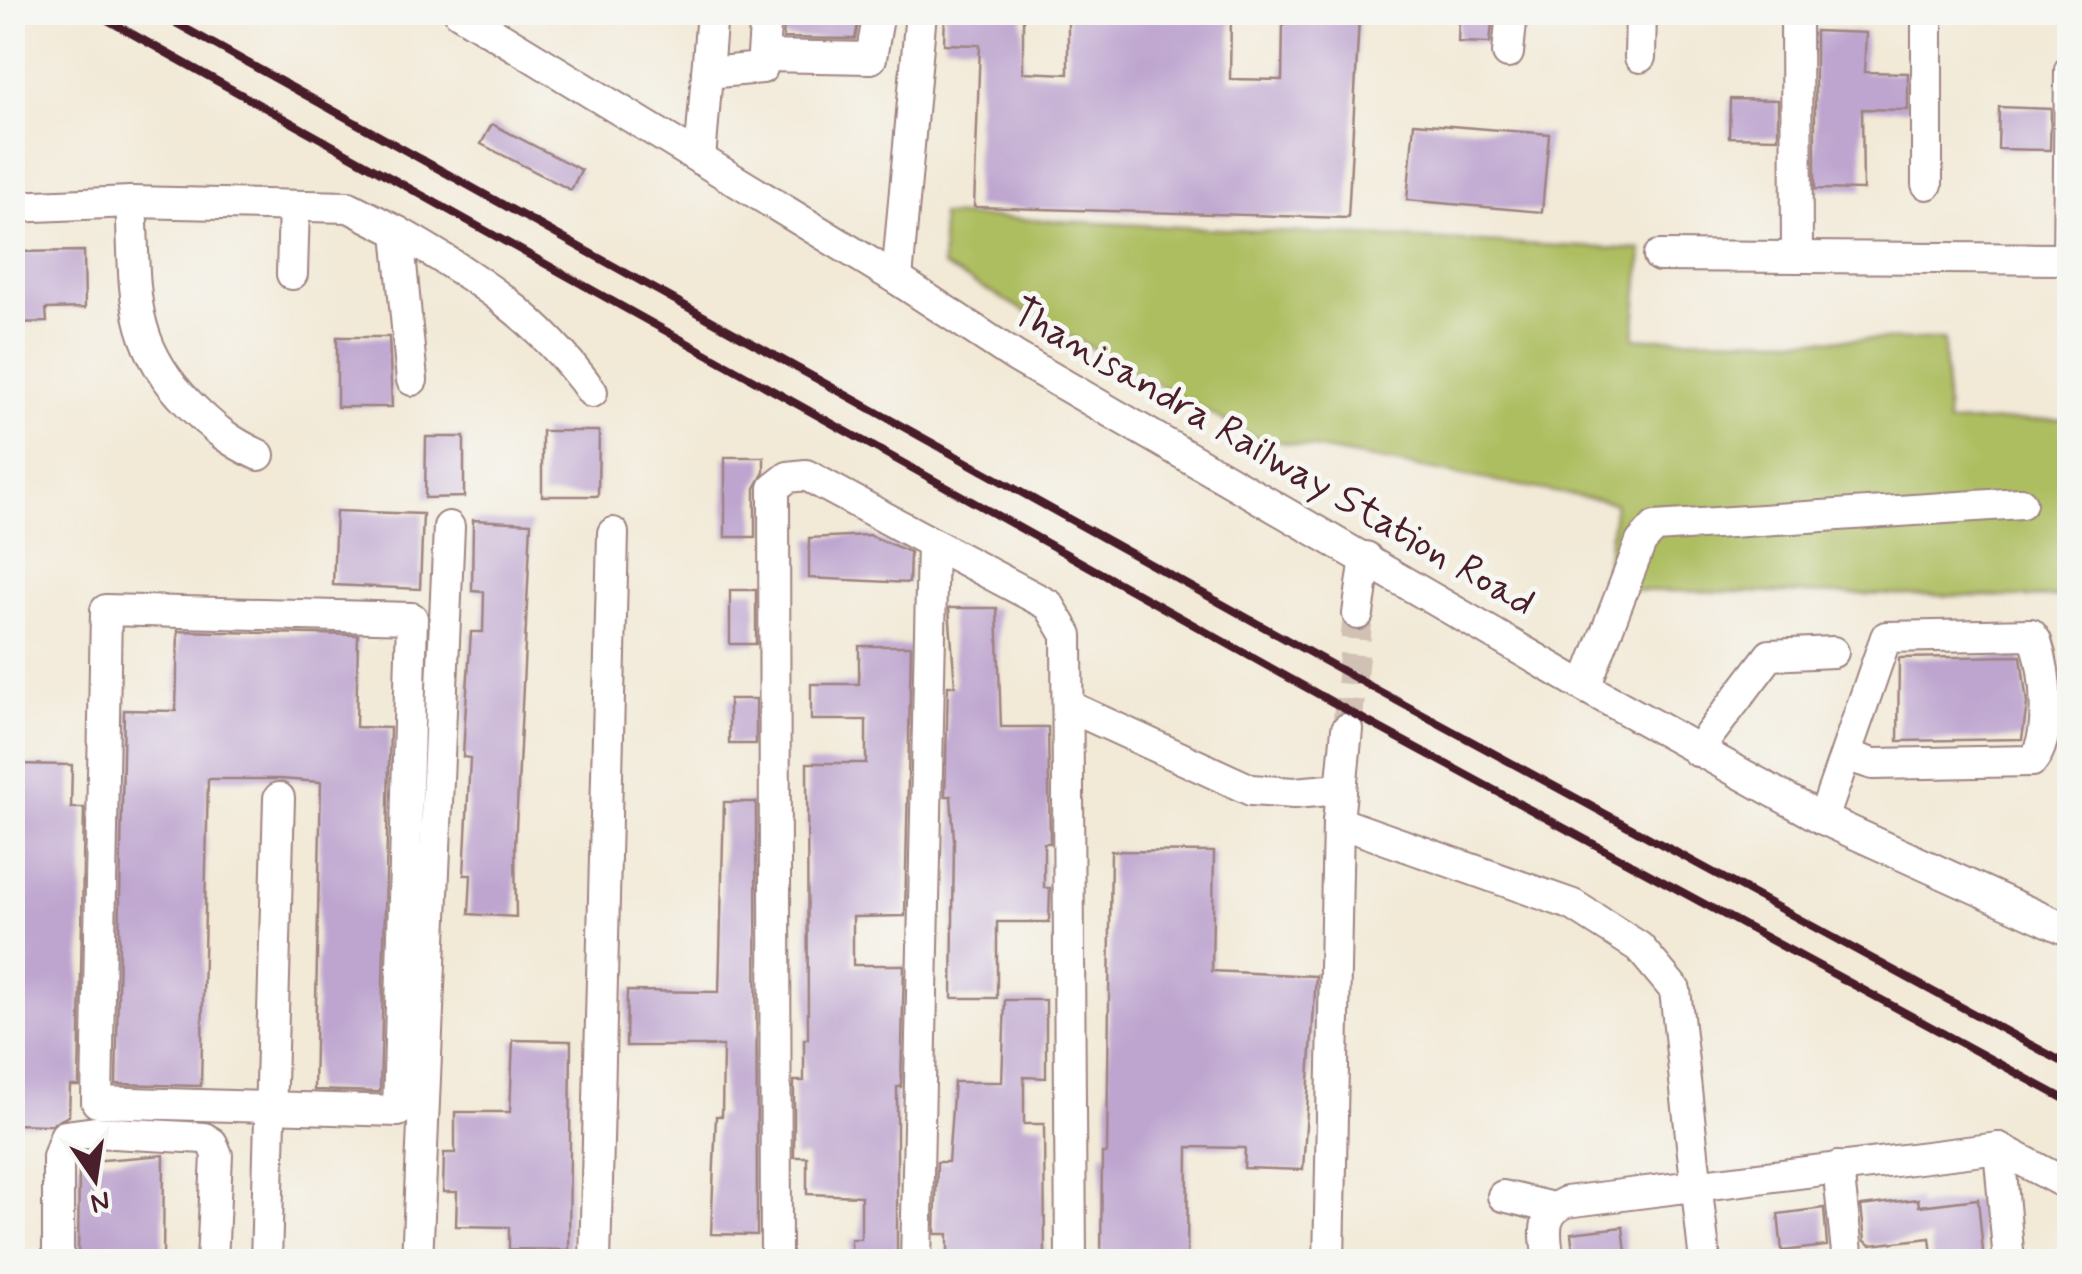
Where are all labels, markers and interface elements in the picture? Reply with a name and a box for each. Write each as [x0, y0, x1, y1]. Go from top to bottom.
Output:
street label: Thanisandra Railway Station Road [1002, 286, 1544, 630]
north arrow [45, 1129, 145, 1229]
text: N [87, 1181, 113, 1221]

